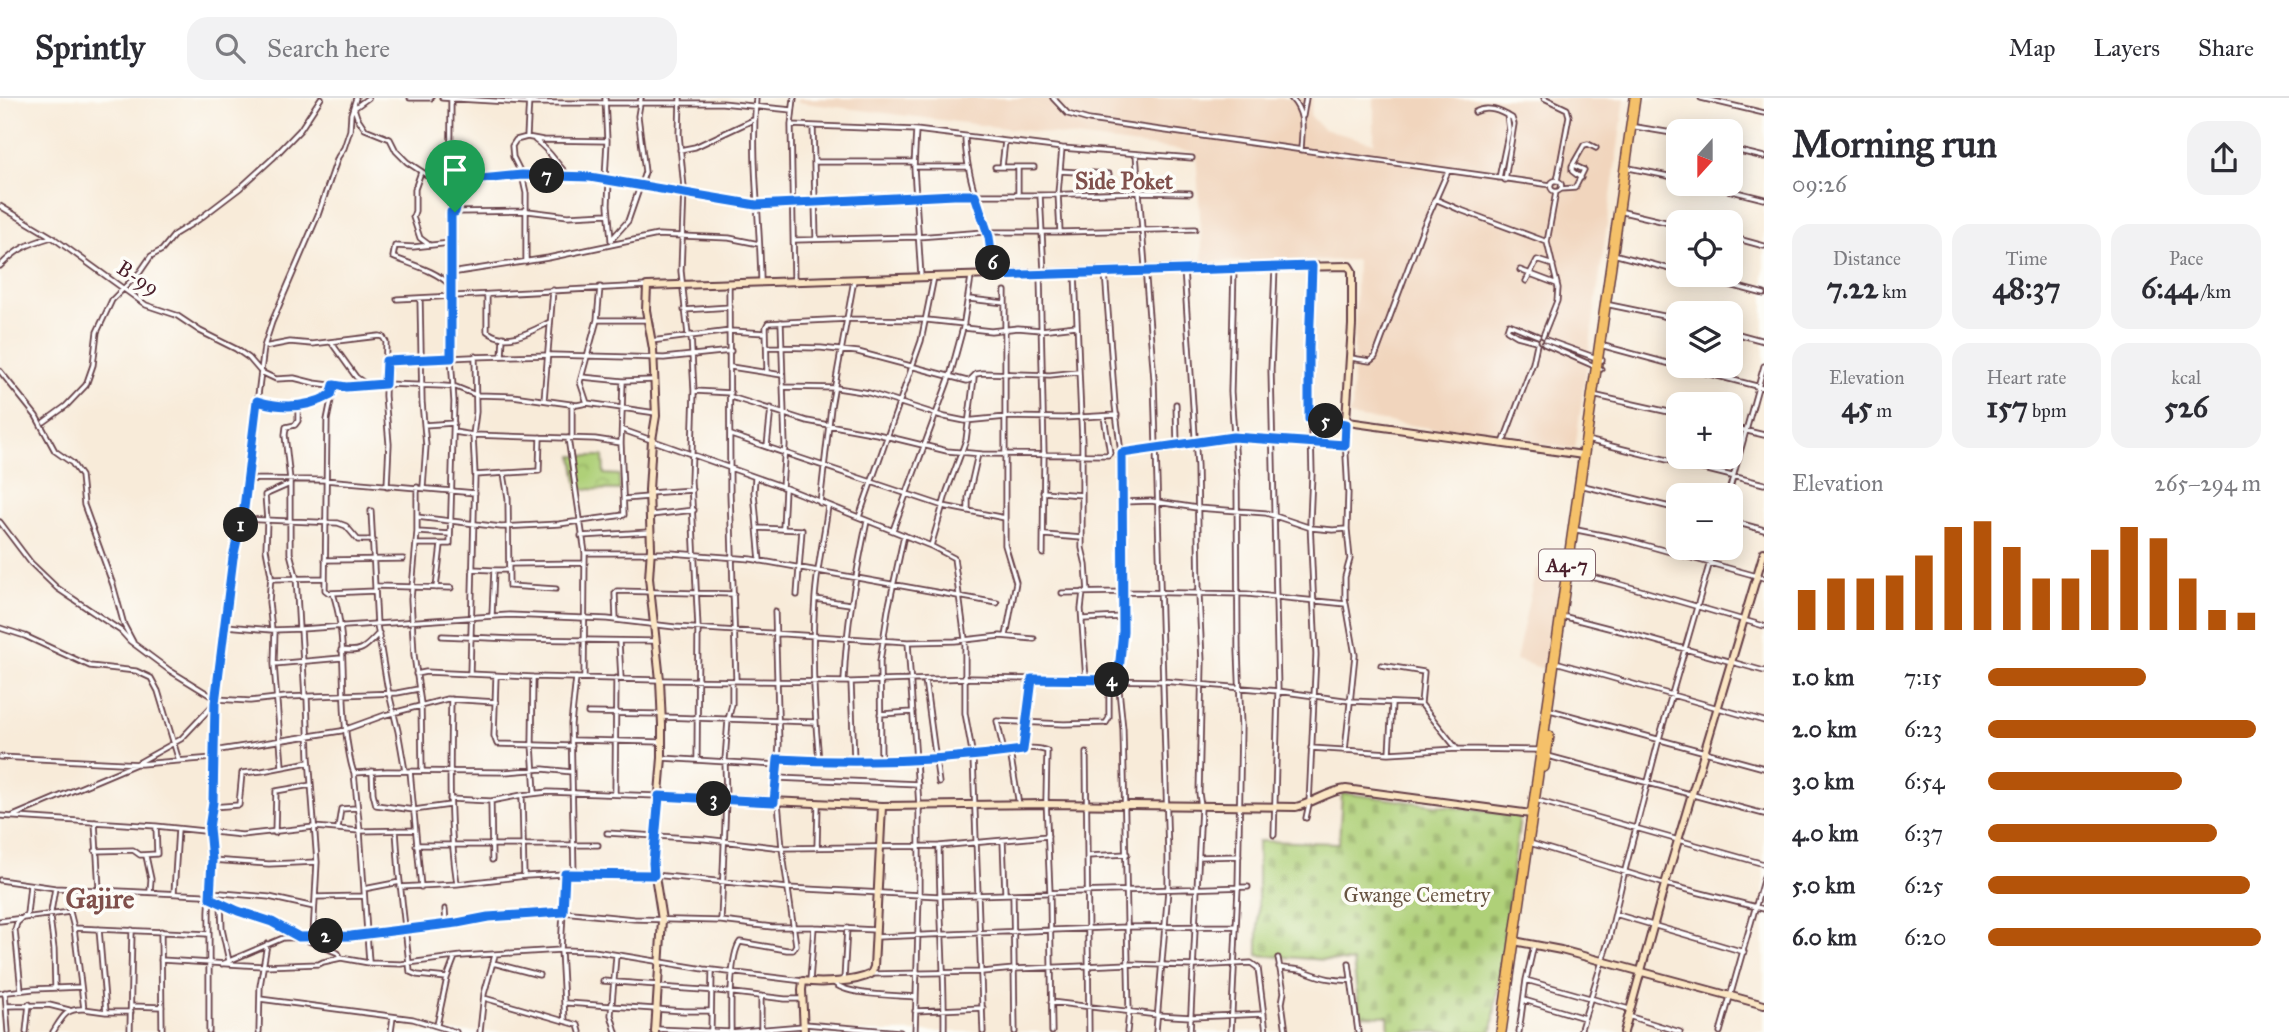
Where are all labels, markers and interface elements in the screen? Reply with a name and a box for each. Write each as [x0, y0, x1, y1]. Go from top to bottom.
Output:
search box [187, 17, 677, 80]
text: Sprintly [35, 28, 145, 68]
icon: search [211, 29, 249, 67]
text: Search here [267, 32, 390, 64]
text: Map [2009, 33, 2056, 63]
text: Layers [2094, 33, 2160, 63]
text: Share [2198, 33, 2254, 63]
north arrow [1666, 119, 1743, 196]
map controls [1666, 119, 1743, 560]
text: Morning run [1792, 121, 1997, 167]
button: share [2187, 121, 2261, 195]
pin [425, 140, 485, 212]
icon: arrive [436, 151, 474, 189]
pin: 7 [530, 158, 564, 194]
text: 7 [541, 164, 552, 187]
district label: Side Poket [1075, 167, 1174, 195]
text: 09:26 [1792, 170, 1847, 198]
button: locate [1666, 210, 1743, 287]
pin: 6 [976, 246, 1010, 280]
text: Distance [1833, 247, 1901, 270]
text: Time [2005, 247, 2048, 270]
text: Pace [2169, 247, 2203, 270]
text: 6 [988, 251, 997, 274]
street label: B-99 [112, 255, 164, 301]
text: 7.22 [1827, 270, 1878, 306]
text: 48:37 [1992, 270, 2061, 306]
text: 6:44 [2141, 270, 2197, 306]
text: km [1878, 280, 1907, 303]
text: /km [2197, 280, 2231, 303]
button: layers [1666, 301, 1743, 378]
text: Elevation [1829, 366, 1905, 389]
text: Heart rate [1987, 366, 2066, 389]
text: kcal [2171, 366, 2201, 389]
text: 45 [1841, 389, 1872, 425]
text: 157 [1986, 389, 2028, 425]
text: 526 [2164, 389, 2208, 425]
button: + [1666, 392, 1743, 469]
text: m [1872, 399, 1892, 422]
text: bpm [2028, 399, 2067, 422]
pin: 5 [1308, 404, 1344, 438]
text: 5 [1321, 409, 1330, 432]
text: Elevation [1792, 469, 1883, 497]
text: 265–294 m [2154, 469, 2261, 497]
button: − [1666, 483, 1743, 560]
pin: 1 [224, 508, 258, 542]
text: 1 [237, 513, 244, 536]
road number: A4-7 [1539, 550, 1595, 580]
pin: 4 [1094, 662, 1130, 698]
text: 1.0 km [1792, 663, 1854, 691]
text: 7:15 [1904, 663, 1942, 691]
text: 4 [1106, 668, 1117, 691]
text: 2.0 km [1792, 715, 1857, 743]
text: 6:23 [1904, 715, 1942, 743]
text: 3.0 km [1792, 767, 1854, 795]
text: 6:54 [1904, 767, 1945, 795]
pin: 3 [696, 782, 732, 816]
text: 3 [710, 787, 717, 810]
text: 4.0 km [1792, 819, 1858, 847]
text: 6:37 [1904, 819, 1943, 847]
text: 5.0 km [1792, 871, 1855, 899]
text: 6:25 [1904, 871, 1943, 899]
district label: Gajire [66, 881, 135, 916]
park label: Gwange Cemetry [1344, 882, 1492, 908]
pin: 2 [308, 918, 344, 954]
text: 6.0 km [1792, 923, 1857, 951]
text: 6:20 [1904, 923, 1946, 951]
text: 2 [321, 924, 330, 947]

